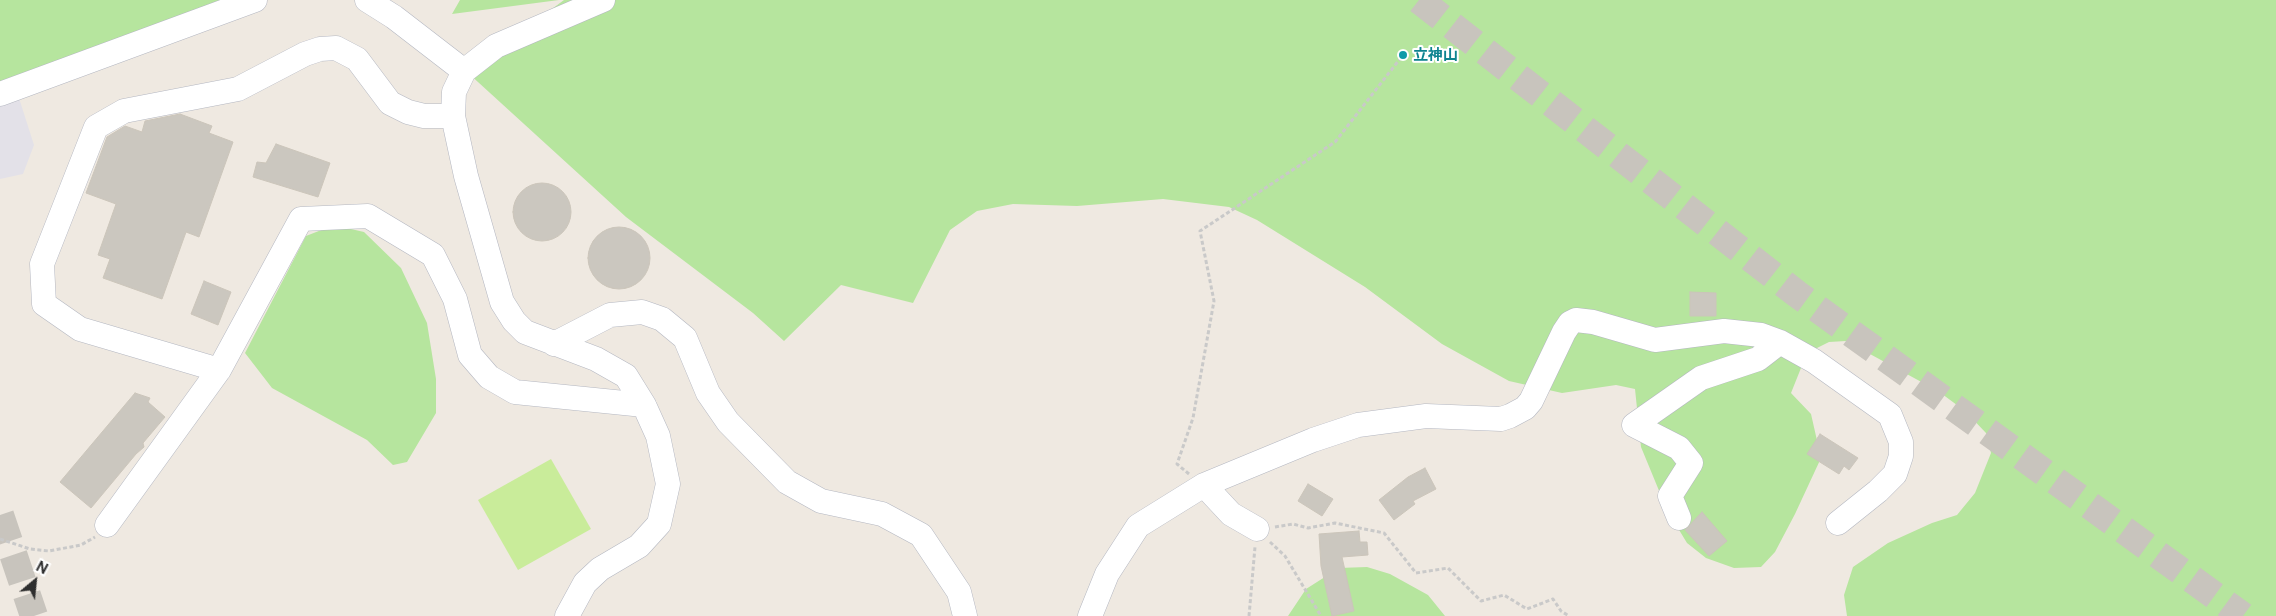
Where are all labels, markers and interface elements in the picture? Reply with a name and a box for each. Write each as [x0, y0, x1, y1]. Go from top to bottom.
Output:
place label: 立神山 [1413, 46, 1458, 64]
marker: 立神山 [1397, 49, 1409, 61]
north arrow [10, 556, 60, 606]
text: N [33, 558, 51, 577]

